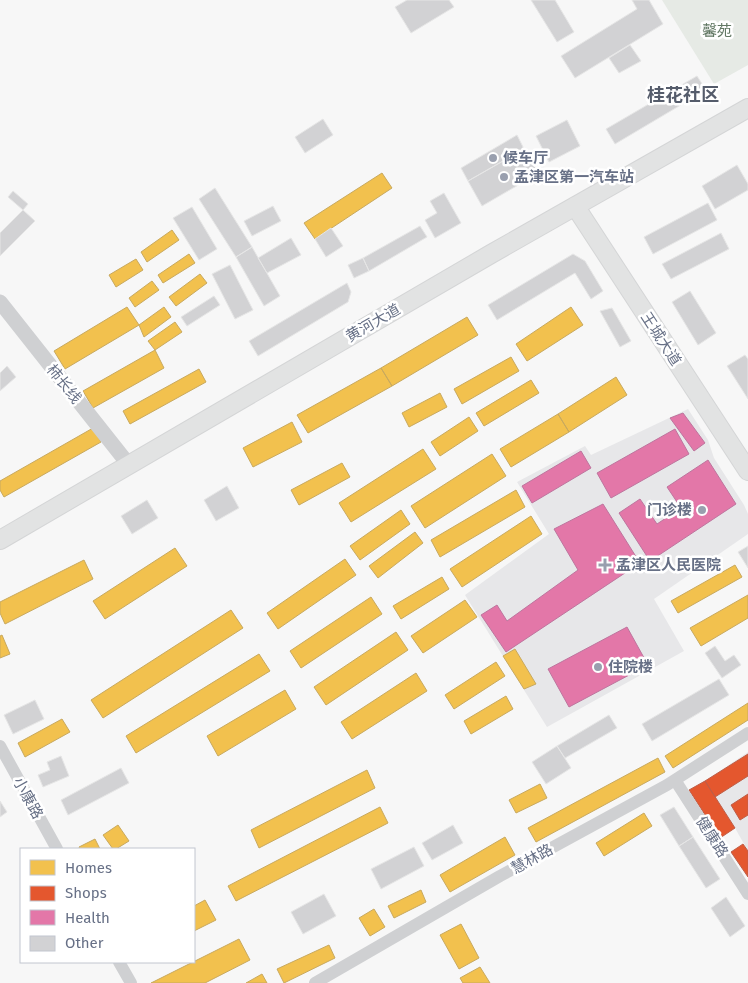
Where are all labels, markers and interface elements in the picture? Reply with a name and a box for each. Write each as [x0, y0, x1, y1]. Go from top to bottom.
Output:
park label: 馨苑 [702, 22, 732, 40]
district label: 桂花社区 [647, 84, 719, 106]
place label: 候车厅 [503, 149, 548, 167]
marker: 候车厅 [487, 152, 499, 164]
place label: 孟津区第一汽车站 [514, 168, 634, 186]
marker: 孟津区第一汽车站 [498, 171, 510, 183]
street label: 黄河大道 [343, 300, 403, 346]
street label: 王城大道 [637, 309, 685, 369]
street label: 柿长线 [43, 361, 85, 407]
place label: 门诊楼 [647, 501, 692, 519]
marker: 门诊楼 [696, 504, 708, 516]
place label: 孟津区人民医院 [616, 556, 721, 574]
marker: 孟津区人民医院 [598, 558, 612, 572]
place label: 住院楼 [608, 658, 653, 676]
marker: 住院楼 [592, 661, 604, 673]
street label: 小康路 [9, 774, 47, 822]
street label: 健康路 [692, 813, 732, 861]
street label: 慧林路 [508, 840, 556, 878]
legend [20, 848, 195, 963]
text: Homes [65, 859, 112, 877]
text: Shops [65, 884, 107, 902]
text: Health [65, 909, 110, 927]
text: Other [65, 934, 104, 952]

